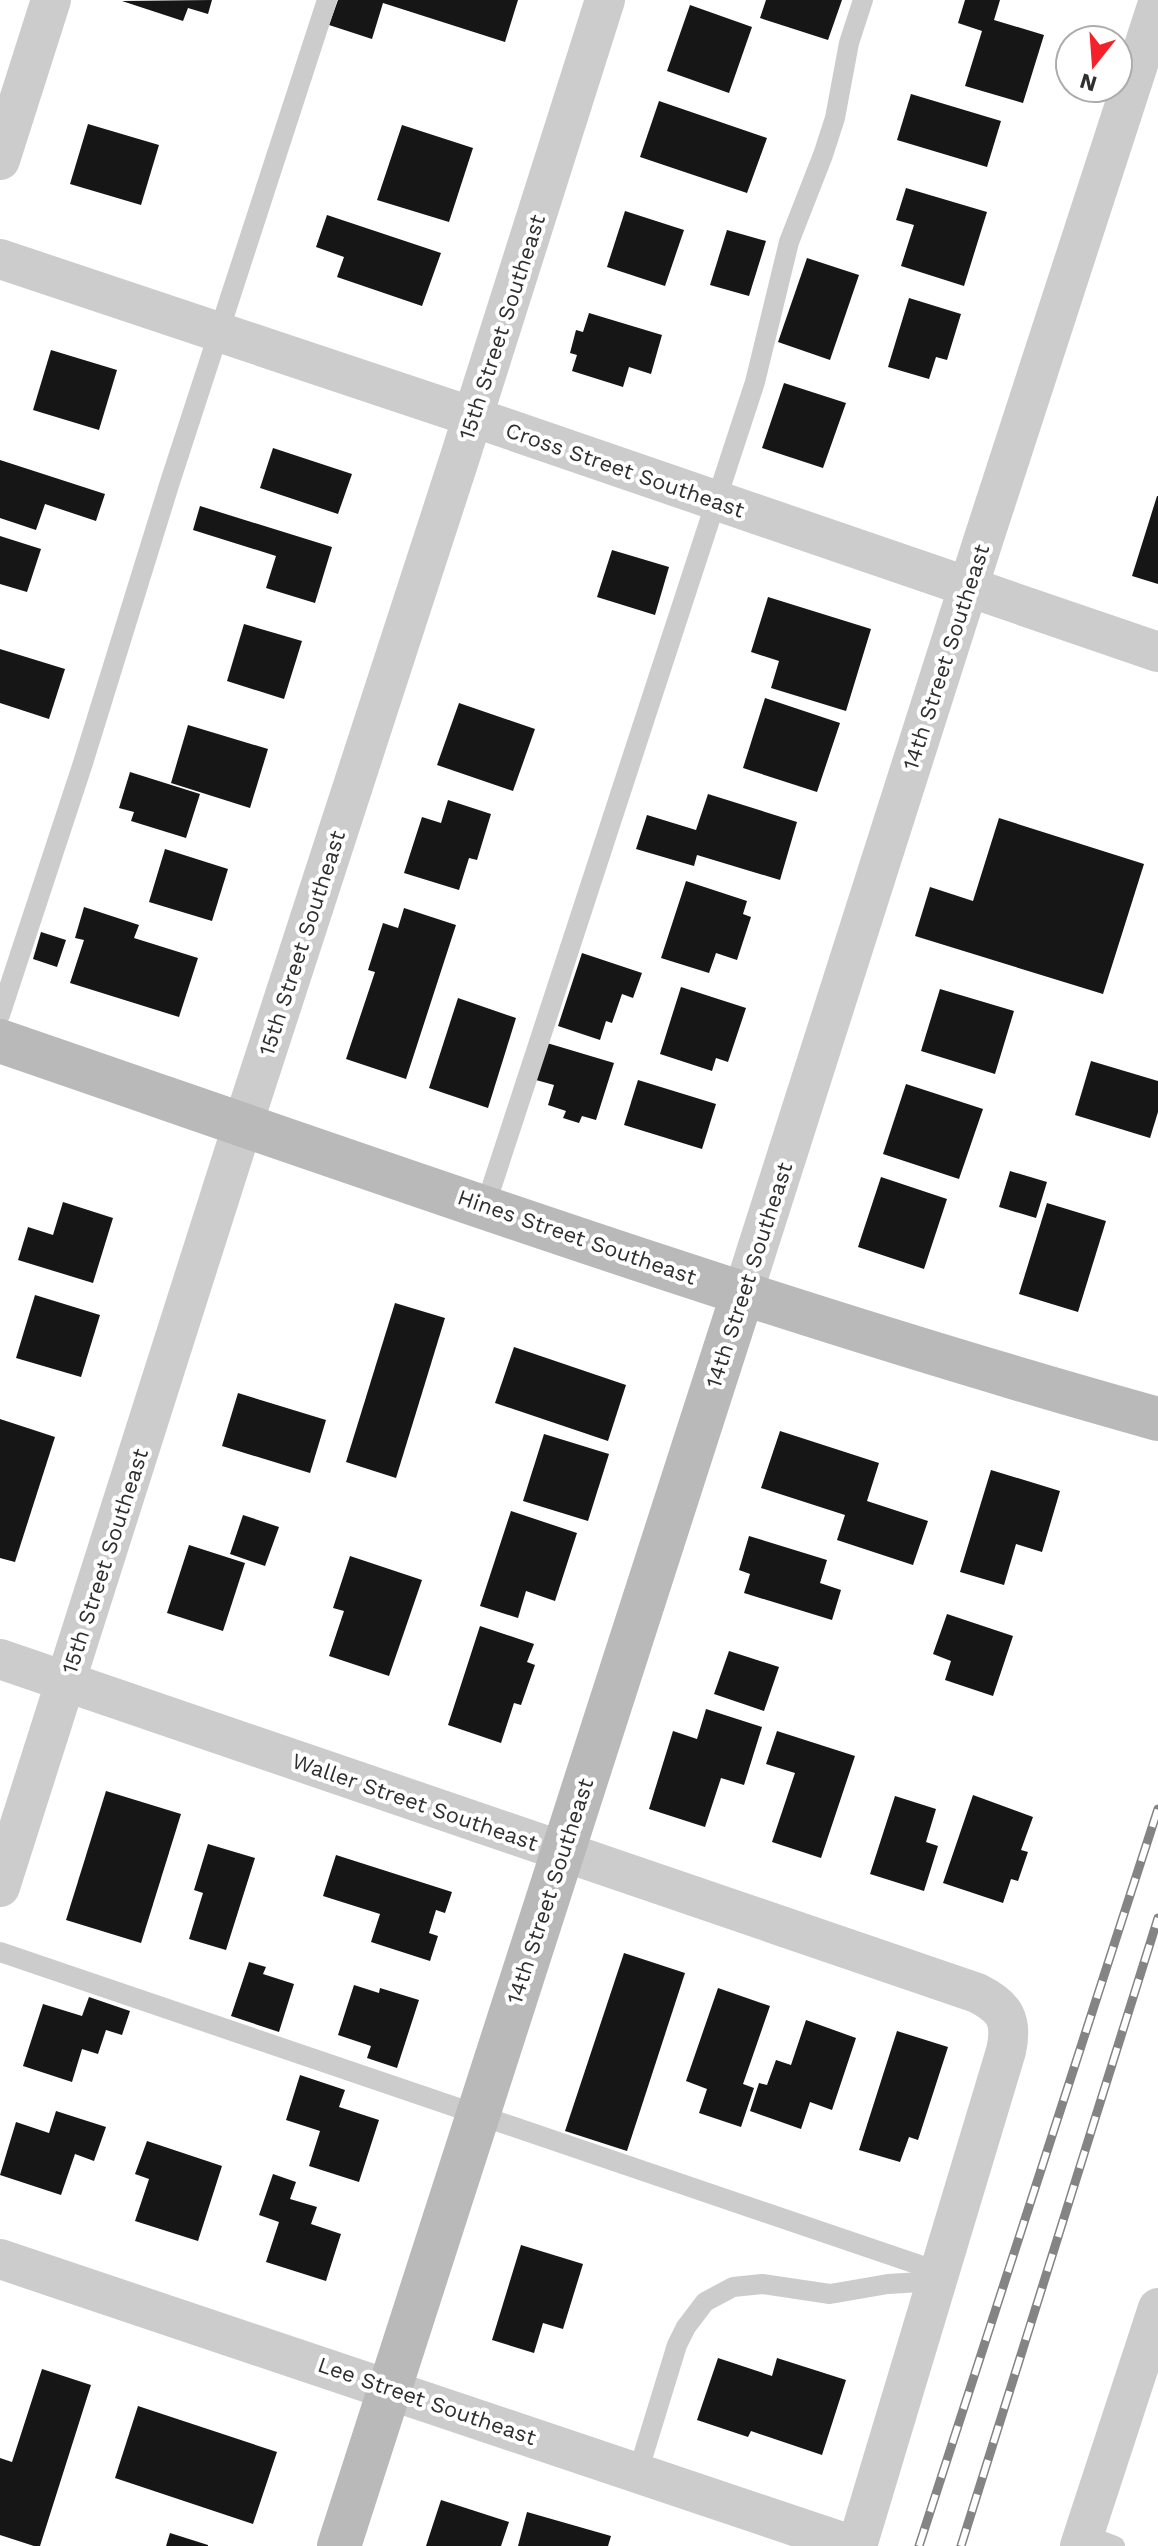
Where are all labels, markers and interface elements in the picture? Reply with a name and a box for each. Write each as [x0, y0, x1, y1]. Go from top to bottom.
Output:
north arrow [1054, 24, 1134, 104]
text: N [1077, 68, 1100, 97]
street label: 15th Street Southeast [454, 211, 550, 443]
street label: Cross Street Southeast [502, 417, 748, 523]
street label: 14th Street Southeast [898, 541, 994, 773]
street label: 15th Street Southeast [254, 827, 350, 1059]
street label: 14th Street Southeast [701, 1159, 797, 1391]
street label: Hines Street Southeast [454, 1184, 700, 1290]
street label: 15th Street Southeast [57, 1445, 153, 1677]
street label: Waller Street Southeast [289, 1748, 541, 1856]
street label: 14th Street Southeast [502, 1775, 598, 2007]
street label: Lee Street Southeast [315, 2352, 539, 2450]

